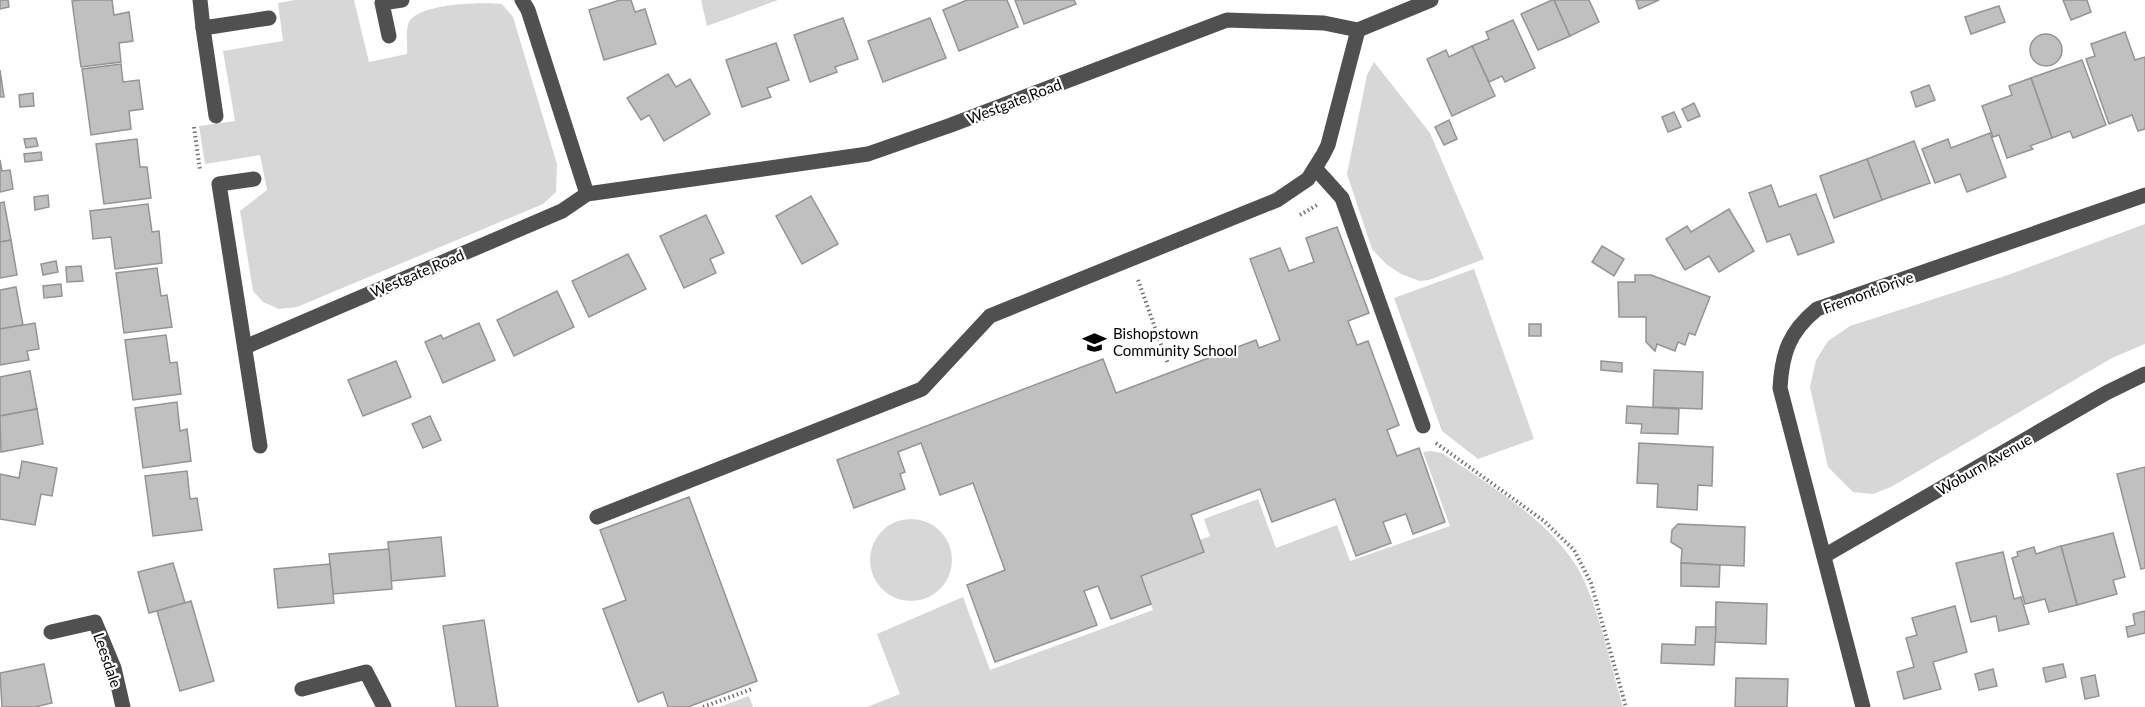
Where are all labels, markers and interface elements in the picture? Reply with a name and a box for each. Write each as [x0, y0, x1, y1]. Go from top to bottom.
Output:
street label: Westgate Road [964, 75, 1064, 127]
street label: Westgate Road [367, 245, 467, 301]
street label: Fremont Drive [1820, 267, 1916, 317]
place label: Bishopstown Community School [1113, 324, 1237, 359]
school or university icon: Bishopstown Community School [1082, 329, 1108, 355]
street label: Woburn Avenue [1933, 429, 2035, 498]
street label: Leesdale [90, 630, 126, 690]

